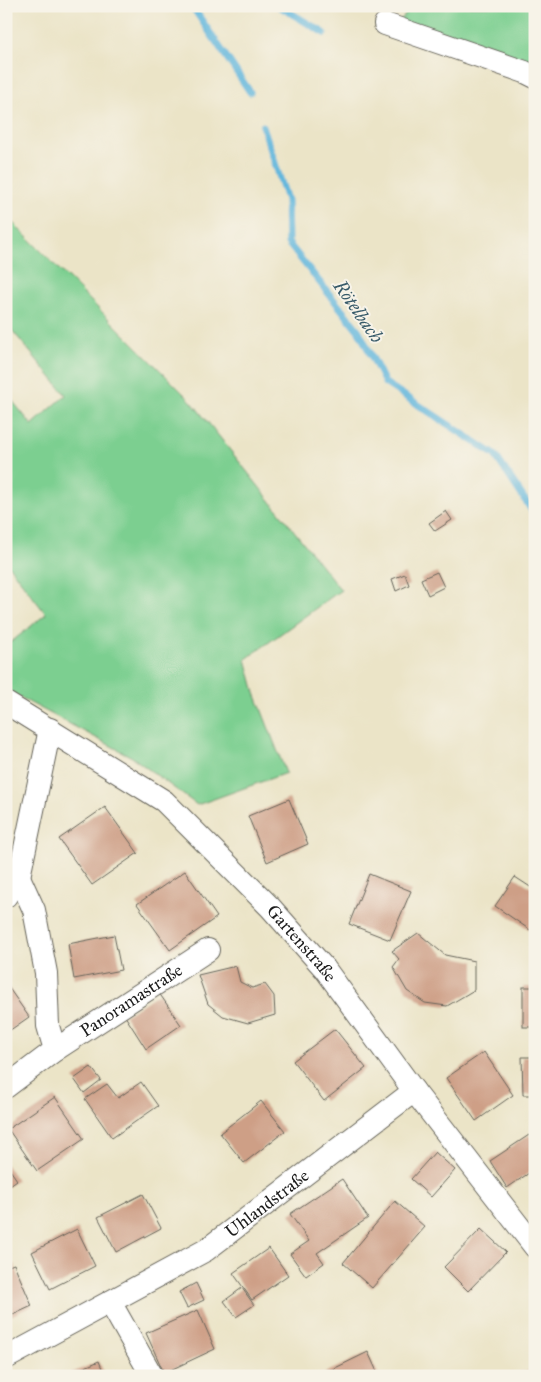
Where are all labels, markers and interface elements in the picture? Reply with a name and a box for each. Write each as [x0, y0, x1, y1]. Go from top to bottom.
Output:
water label: Rötelbach [328, 275, 389, 347]
street label: Gartenstraße [262, 900, 342, 986]
street label: Panoramastraße [76, 959, 186, 1042]
street label: Uhlandstraße [221, 1164, 313, 1242]

